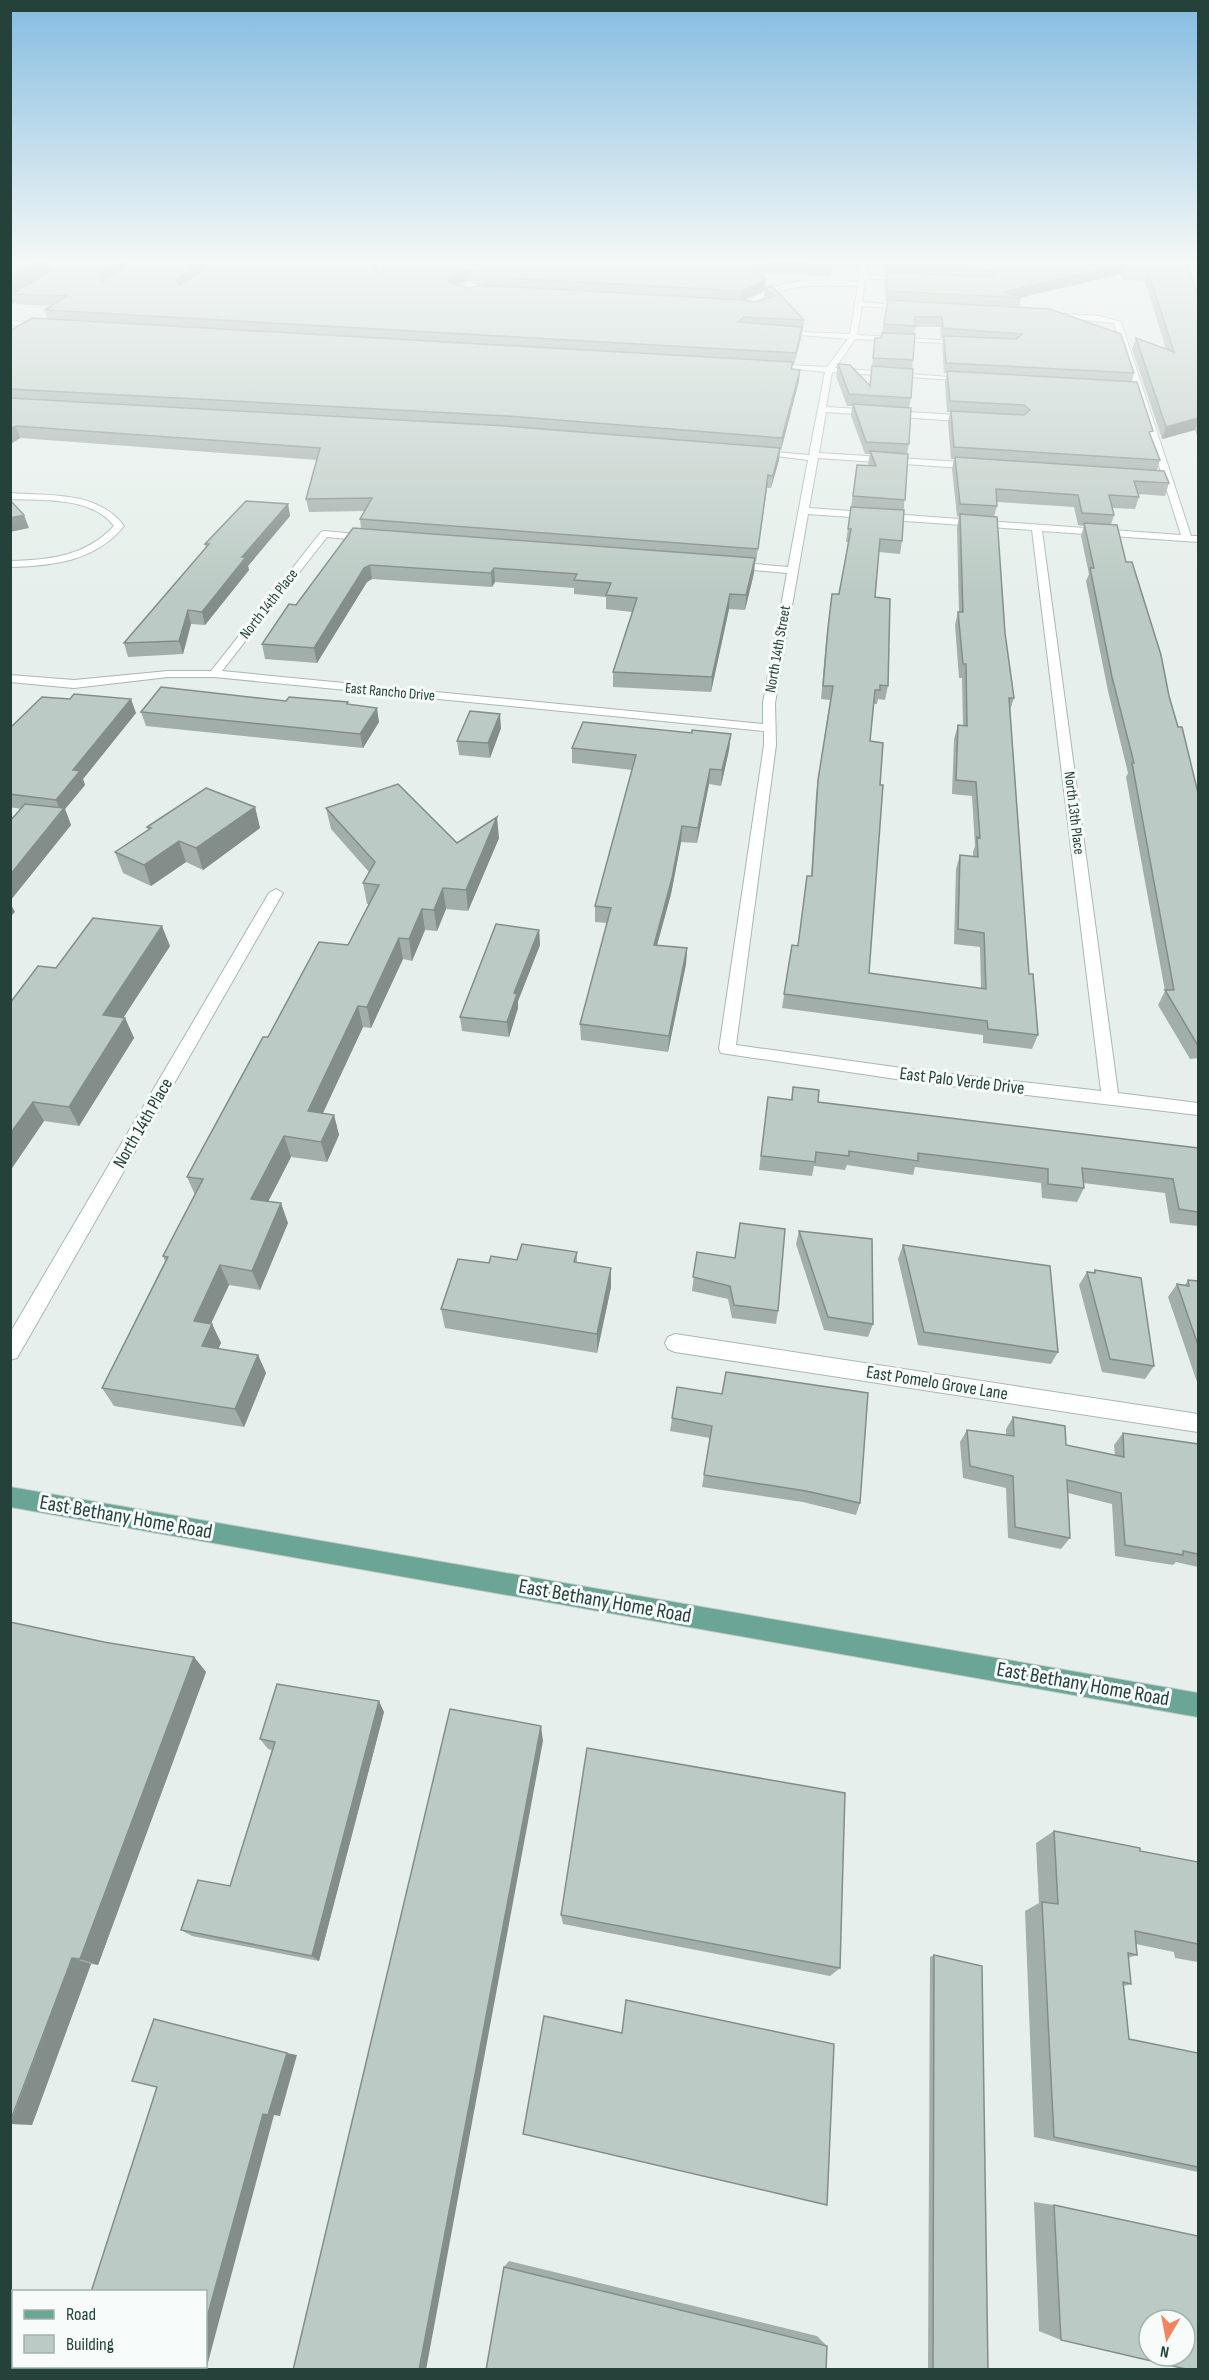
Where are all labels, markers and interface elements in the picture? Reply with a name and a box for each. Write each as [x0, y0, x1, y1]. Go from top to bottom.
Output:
street label: North 14th Place [236, 565, 302, 643]
street label: North 14th Street [761, 603, 795, 694]
street label: East Rancho Drive [344, 679, 436, 705]
street label: North 13th Place [1059, 770, 1089, 856]
street label: East Palo Verde Drive [898, 1063, 1026, 1099]
street label: North 14th Place [109, 1074, 177, 1172]
street label: East Pomelo Grove Lane [865, 1361, 1009, 1405]
street label: East Bethany Home Road [38, 1490, 214, 1544]
street label: East Bethany Home Road [517, 1574, 693, 1628]
street label: East Bethany Home Road [995, 1657, 1171, 1711]
legend [12, 2290, 207, 2368]
text: Road [66, 2304, 96, 2325]
north arrow [1137, 2308, 1197, 2368]
text: Building [66, 2334, 114, 2355]
text: N [1159, 2341, 1171, 2361]

